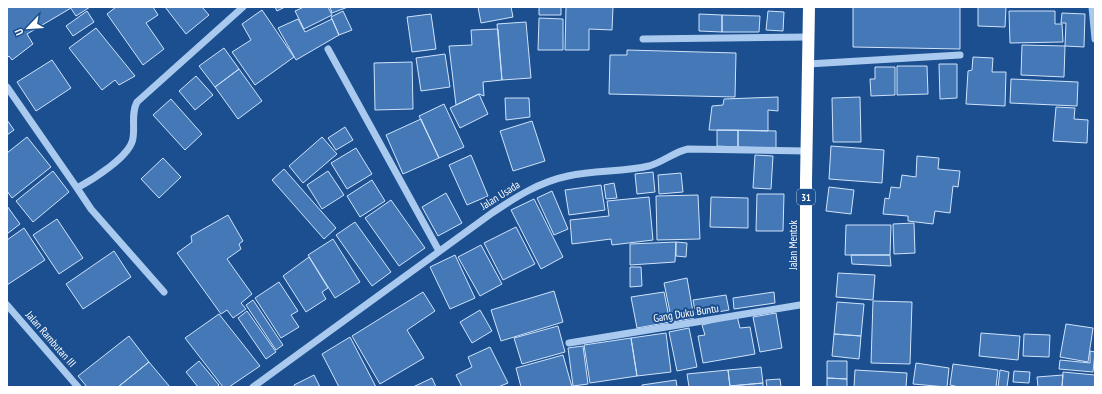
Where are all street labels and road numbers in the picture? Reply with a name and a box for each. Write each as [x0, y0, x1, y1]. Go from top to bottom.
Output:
street label: Jalan Usada [477, 177, 522, 213]
road number: 31 [797, 189, 815, 205]
street label: Jalan Mentok [786, 220, 800, 271]
street label: Gang Duku Buntu [652, 301, 720, 325]
street label: Jalan Rambutan III [22, 307, 79, 370]

